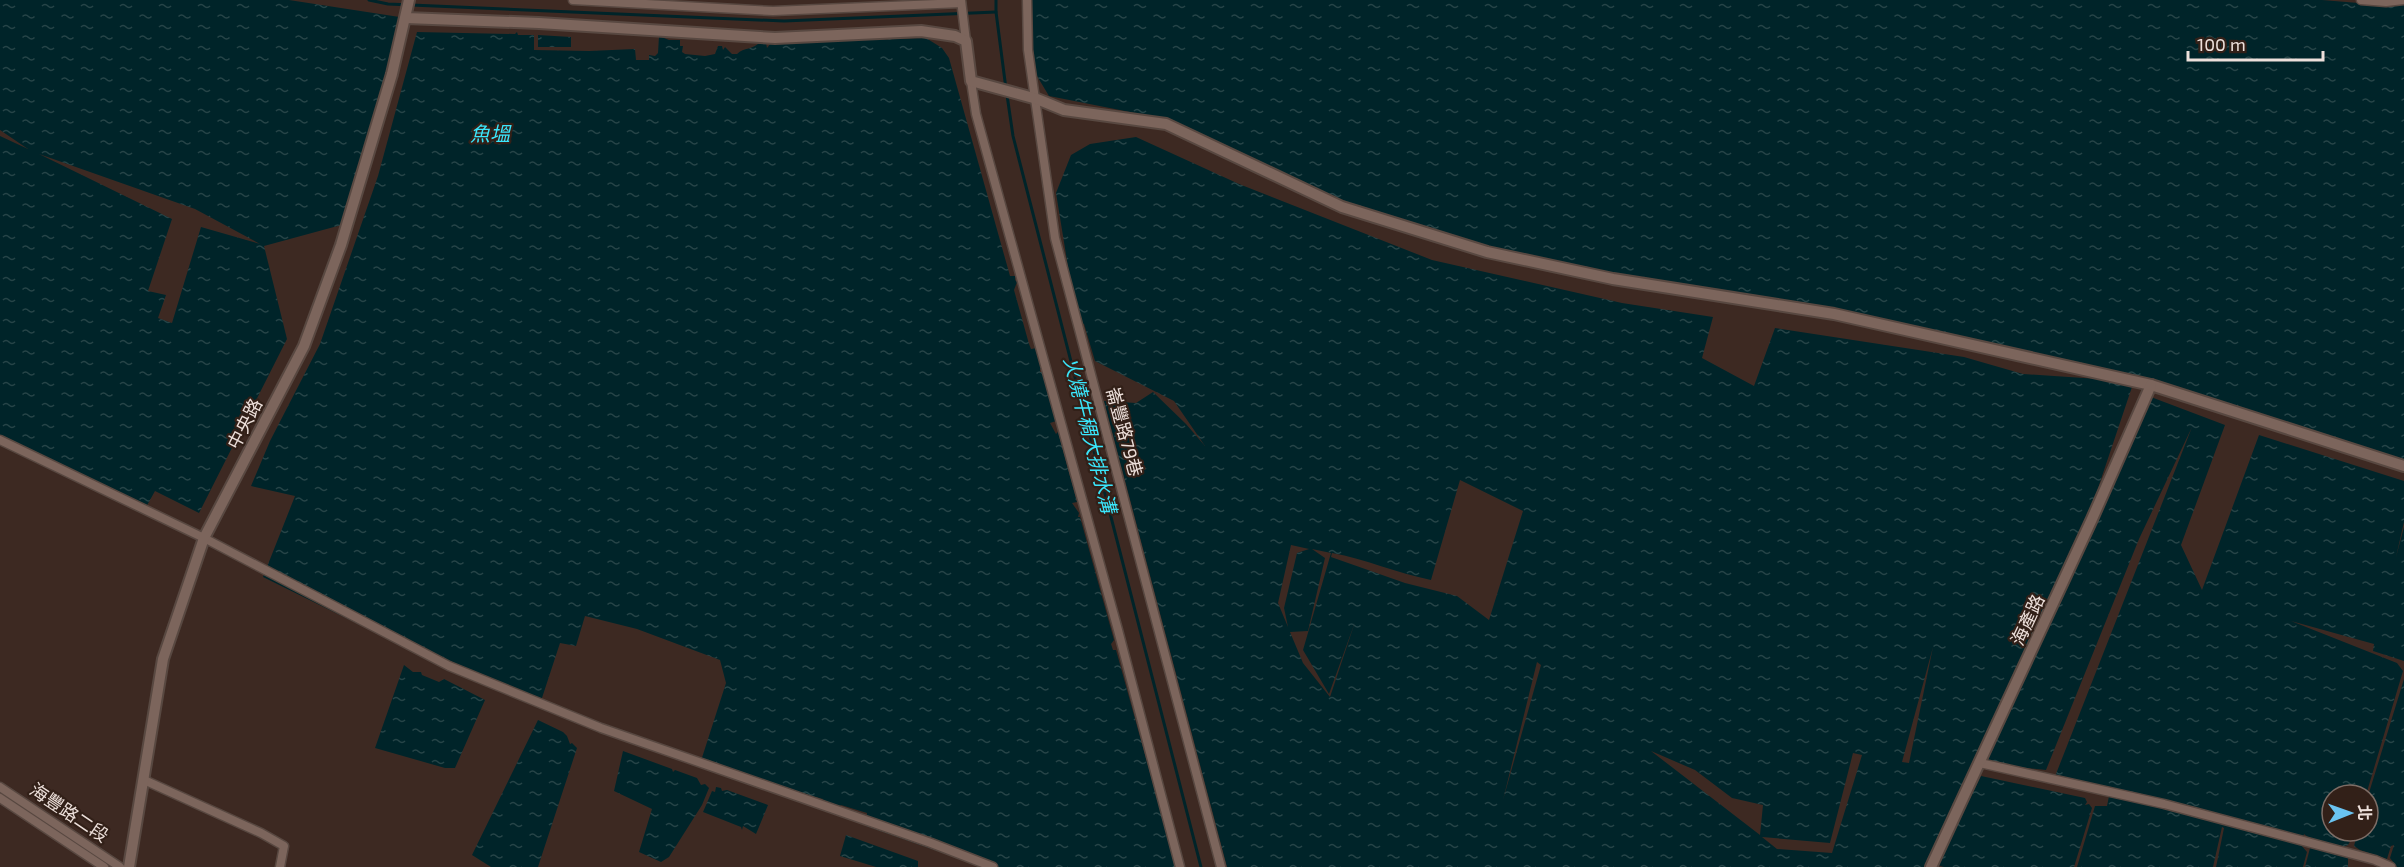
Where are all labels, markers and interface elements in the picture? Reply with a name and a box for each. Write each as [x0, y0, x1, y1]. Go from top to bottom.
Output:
scale bar [2188, 24, 2323, 62]
text: 100 m [2197, 33, 2246, 55]
water label: 魚塭 [470, 121, 512, 145]
water label: 火燒牛稠大排水溝 [1060, 354, 1123, 518]
street label: 崙豐路79巷 [1102, 385, 1147, 479]
street label: 中央路 [222, 394, 266, 453]
street label: 海產路 [2006, 590, 2048, 649]
street label: 海豐路二段 [26, 778, 113, 846]
north arrow [2320, 783, 2380, 843]
text: 北 [2356, 805, 2375, 821]

